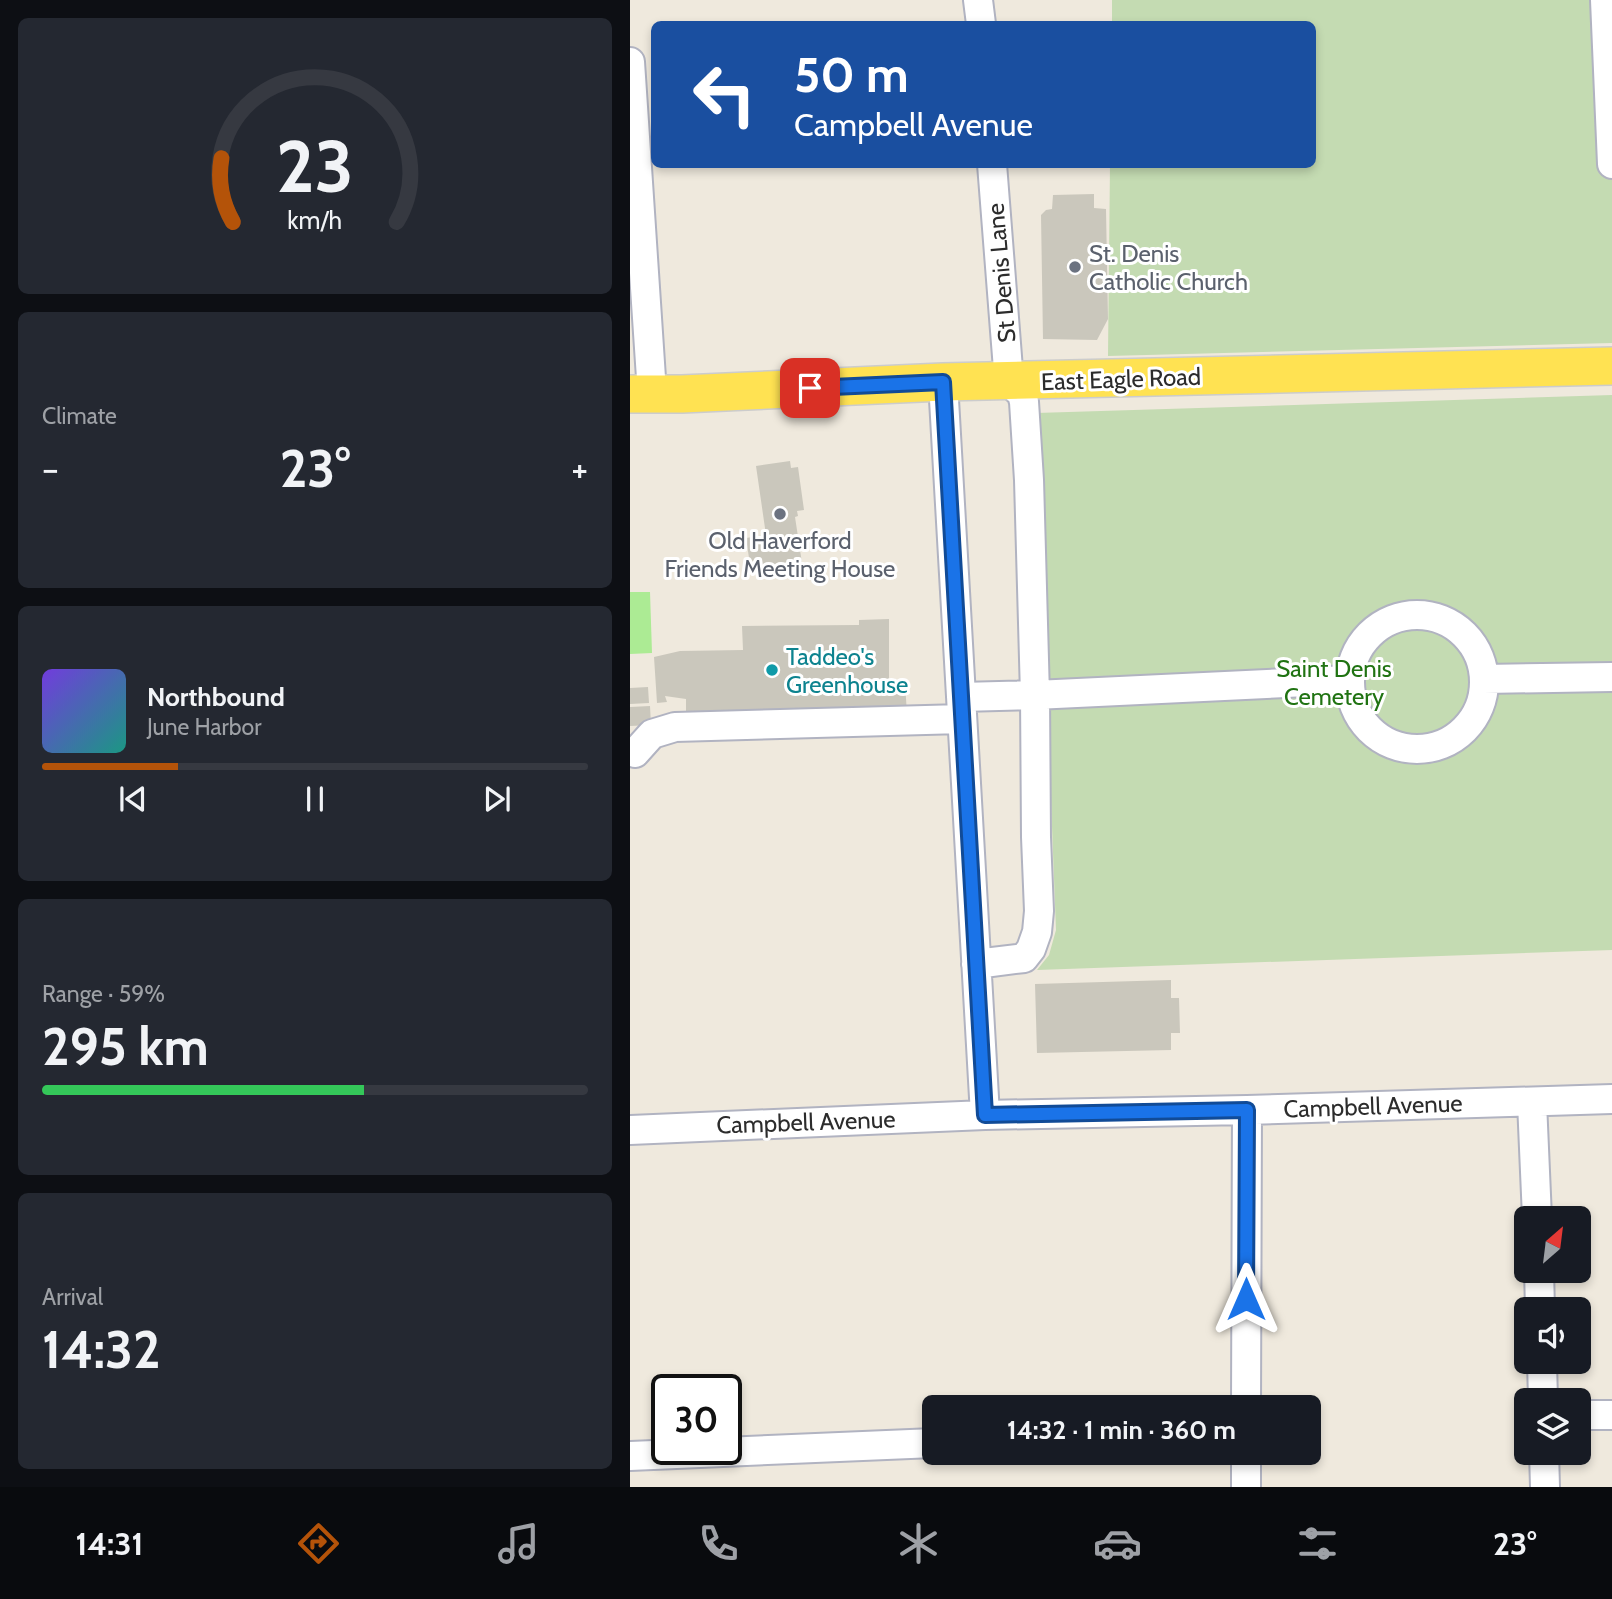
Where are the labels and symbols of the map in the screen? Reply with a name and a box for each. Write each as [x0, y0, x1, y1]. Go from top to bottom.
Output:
street label: St Denis Lane [980, 202, 1022, 344]
place label: St. Denis Catholic Church [1089, 239, 1248, 296]
marker: St. Denis Catholic Church [1067, 259, 1083, 275]
pin [780, 358, 840, 418]
street label: East Eagle Road [1040, 362, 1202, 396]
marker: Old Haverford Friends Meeting House [772, 506, 788, 522]
place label: Old Haverford Friends Meeting House [665, 526, 895, 583]
place label: Taddeo's Greenhouse [786, 642, 908, 699]
park label: Saint Denis Cemetery [1276, 654, 1392, 711]
marker: Taddeo's Greenhouse [764, 662, 780, 678]
street label: Campbell Avenue [1283, 1088, 1463, 1124]
street label: Campbell Avenue [716, 1104, 896, 1140]
north arrow [1514, 1206, 1591, 1283]
position arrow [1209, 1262, 1283, 1336]
speed limit sign: 30 [651, 1374, 742, 1465]

